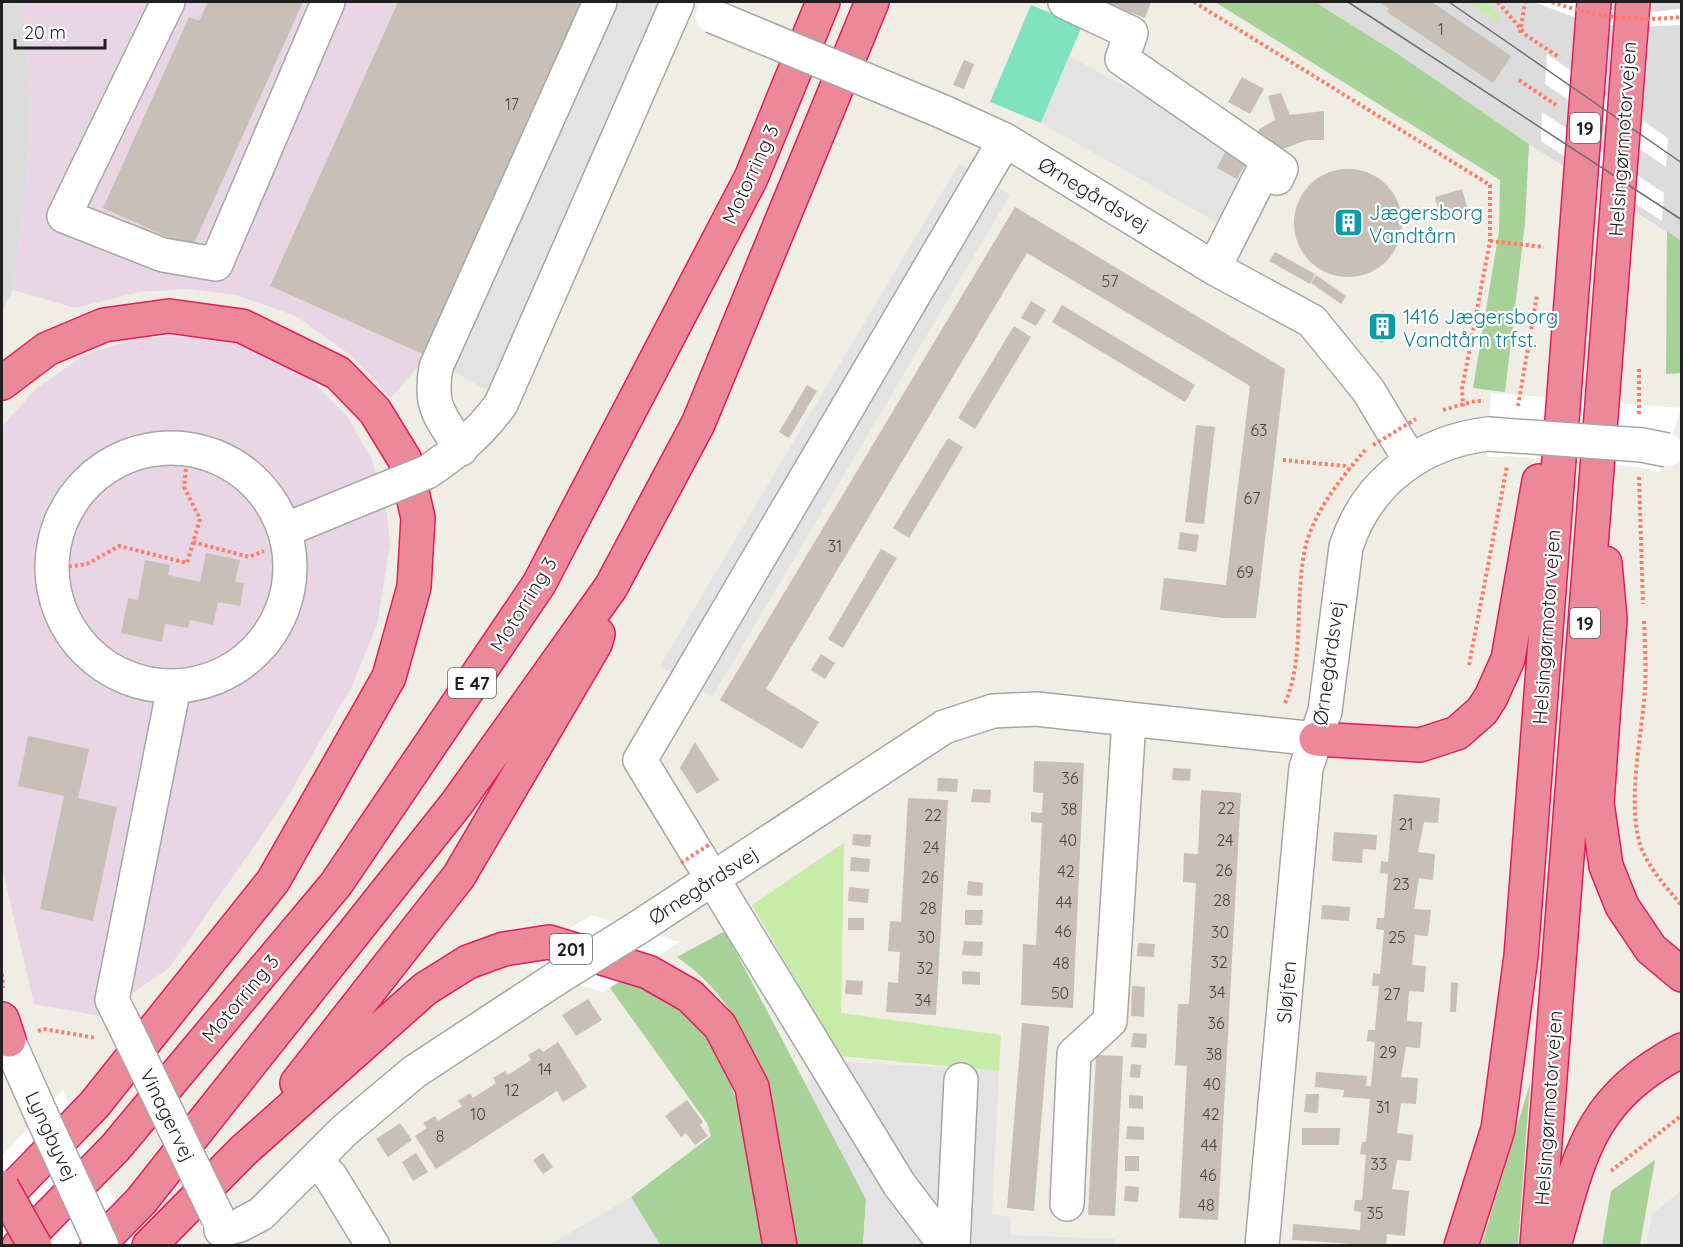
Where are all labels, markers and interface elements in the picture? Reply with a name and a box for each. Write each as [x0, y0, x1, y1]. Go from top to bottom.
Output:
scale bar [15, 12, 105, 50]
house number: 1 [1438, 19, 1444, 39]
text: 20 m [24, 21, 66, 44]
street label: Helsingørmotorvejen [1603, 41, 1641, 237]
house number: 17 [505, 94, 519, 114]
road number: 19 [1570, 113, 1600, 143]
street label: Motorring 3 [716, 120, 784, 228]
street label: Ørnegårdsvej [1034, 151, 1154, 237]
place label: Jægersborg Vandtårn [1369, 200, 1483, 248]
building icon: Jægersborg Vandtårn [1332, 207, 1364, 239]
house number: 57 [1102, 271, 1118, 291]
place label: 1416 Jægersborg Vandtårn trfst. [1403, 304, 1558, 352]
building icon: 1416 Jægersborg Vandtårn trfst. [1366, 311, 1398, 343]
house number: 63 [1251, 420, 1268, 440]
house number: 67 [1244, 488, 1260, 508]
street label: Helsingørmotorvejen [1527, 529, 1565, 725]
house number: 31 [828, 536, 842, 556]
street label: Motorring 3 [484, 552, 562, 656]
house number: 69 [1236, 562, 1254, 582]
street label: Ørnegårdsvej [1307, 599, 1349, 727]
road number: 19 [1570, 608, 1600, 638]
road number: E 47 [448, 668, 496, 698]
house number: 36 [1062, 768, 1079, 788]
house number: 22 [1217, 798, 1235, 818]
house number: 38 [1060, 799, 1078, 819]
house number: 22 [924, 805, 942, 825]
house number: 21 [1399, 814, 1413, 834]
house number: 40 [1059, 830, 1077, 850]
house number: 24 [1216, 830, 1234, 850]
house number: 24 [922, 837, 940, 857]
street label: Ørnegårdsvej [644, 840, 762, 930]
house number: 26 [1215, 860, 1233, 880]
house number: 42 [1057, 861, 1075, 881]
house number: 26 [921, 867, 939, 887]
house number: 23 [1392, 874, 1410, 894]
house number: 28 [1213, 890, 1231, 910]
house number: 44 [1056, 892, 1072, 912]
house number: 28 [919, 898, 937, 918]
house number: 46 [1054, 921, 1072, 941]
house number: 30 [1211, 922, 1229, 942]
house number: 30 [917, 927, 935, 947]
house number: 25 [1388, 927, 1406, 947]
road number: 201 [550, 934, 592, 964]
street label: Motorring 3 [196, 949, 284, 1047]
house number: 32 [1210, 952, 1228, 972]
house number: 48 [1052, 953, 1070, 973]
house number: 32 [916, 958, 934, 978]
street label: Sløjfen [1271, 960, 1301, 1024]
house number: 34 [1209, 982, 1225, 1002]
house number: 50 [1051, 983, 1069, 1003]
house number: 27 [1384, 984, 1400, 1004]
house number: 34 [915, 990, 931, 1010]
street label: Helsingørmotorvejen [1529, 1010, 1567, 1206]
house number: 36 [1208, 1013, 1225, 1033]
house number: 29 [1379, 1042, 1397, 1062]
house number: 38 [1205, 1044, 1223, 1064]
house number: 14 [538, 1059, 552, 1079]
street label: Vinagervej [135, 1064, 201, 1166]
house number: 40 [1203, 1074, 1221, 1094]
house number: 12 [505, 1080, 520, 1100]
street label: Lyngbyvej [20, 1087, 84, 1185]
house number: 31 [1376, 1097, 1390, 1117]
house number: 10 [470, 1104, 486, 1124]
house number: 42 [1202, 1104, 1220, 1124]
house number: 8 [436, 1126, 444, 1146]
house number: 44 [1201, 1135, 1217, 1155]
house number: 33 [1371, 1154, 1387, 1174]
house number: 46 [1199, 1165, 1217, 1185]
house number: 48 [1197, 1195, 1215, 1215]
house number: 35 [1366, 1203, 1384, 1223]

